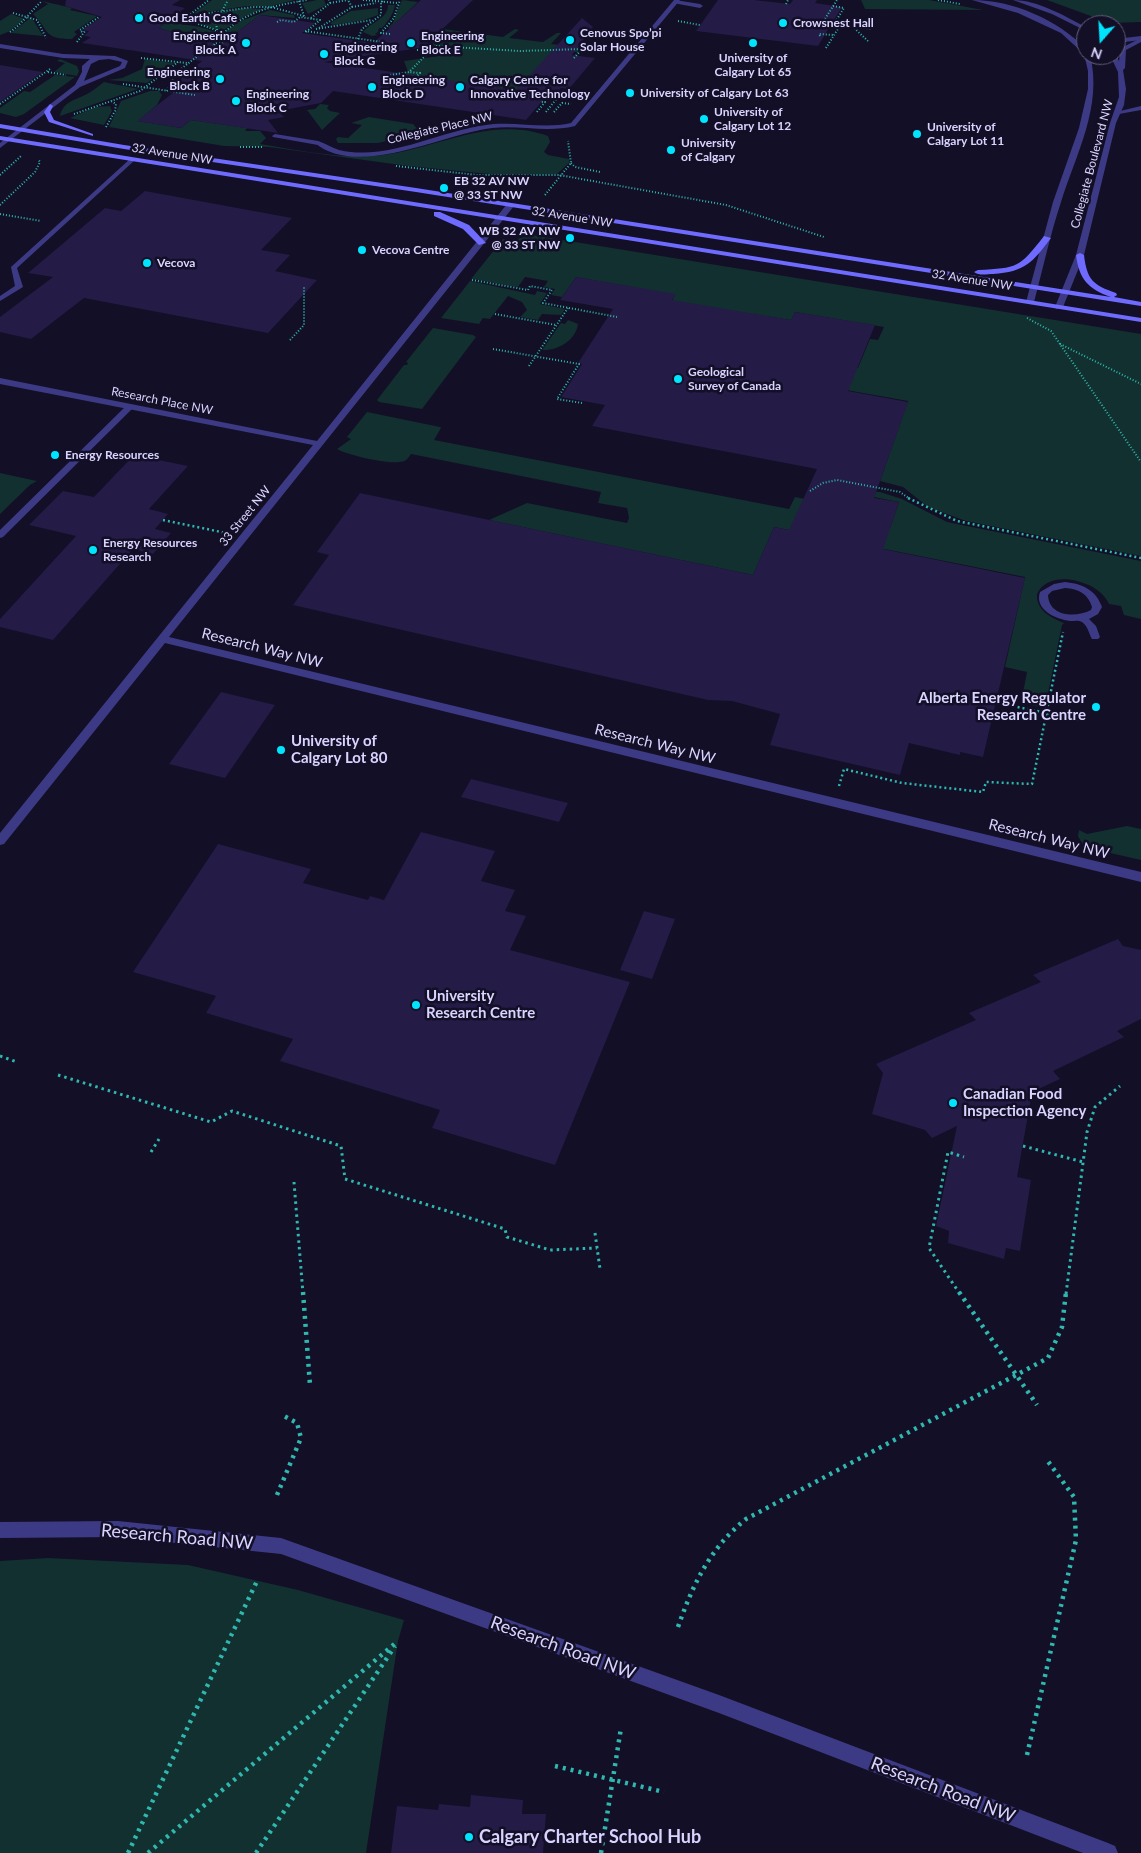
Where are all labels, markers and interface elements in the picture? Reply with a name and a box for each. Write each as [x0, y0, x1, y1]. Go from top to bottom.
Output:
place label: Good Earth Cafe [149, 11, 237, 25]
marker: Good Earth Cafe [133, 12, 145, 24]
north arrow [1076, 15, 1126, 65]
place label: Crowsnest Hall [793, 16, 874, 30]
marker: Crowsnest Hall [777, 17, 789, 29]
place label: Cenovus Spo’pi Solar House [580, 26, 661, 54]
place label: Engineering Block A [173, 29, 236, 57]
place label: Engineering Block E [421, 29, 484, 57]
marker: Cenovus Spo’pi Solar House [564, 34, 576, 46]
marker: Engineering Block A [240, 37, 252, 49]
marker: Engineering Block E [405, 37, 417, 49]
marker: University of Calgary Lot 65 [747, 37, 759, 49]
place label: Engineering Block G [334, 40, 397, 68]
text: N [1088, 44, 1104, 64]
marker: Engineering Block G [318, 48, 330, 60]
place label: University of Calgary Lot 65 [714, 51, 792, 79]
place label: Engineering Block B [147, 65, 210, 93]
marker: Engineering Block B [214, 73, 226, 85]
place label: Engineering Block D [382, 73, 445, 101]
place label: Calgary Centre for Innovative Technology [470, 73, 590, 101]
marker: Engineering Block D [366, 81, 378, 93]
marker: Calgary Centre for Innovative Technology [454, 81, 466, 93]
place label: University of Calgary Lot 63 [640, 86, 789, 100]
place label: Engineering Block C [246, 87, 309, 115]
marker: University of Calgary Lot 63 [624, 87, 636, 99]
marker: Engineering Block C [230, 95, 242, 107]
street label: Collegiate Boulevard NW [1068, 98, 1116, 230]
place label: University of Calgary Lot 12 [714, 105, 791, 133]
street label: Collegiate Place NW [386, 109, 494, 147]
marker: University of Calgary Lot 12 [698, 113, 710, 125]
place label: University of Calgary Lot 11 [927, 120, 1004, 148]
marker: University of Calgary Lot 11 [911, 128, 923, 140]
place label: University of Calgary [681, 136, 736, 164]
street label: 32 Avenue NW [131, 141, 213, 167]
marker: University of Calgary [665, 144, 677, 156]
place label: EB 32 AV NW @ 33 ST NW [454, 174, 529, 202]
marker: EB 32 AV NW @ 33 ST NW [438, 182, 450, 194]
street label: 32 Avenue NW [531, 204, 613, 230]
place label: WB 32 AV NW @ 33 ST NW [479, 224, 560, 252]
marker: WB 32 AV NW @ 33 ST NW [564, 232, 576, 244]
place label: Vecova Centre [372, 243, 449, 257]
marker: Vecova Centre [356, 244, 368, 256]
place label: Vecova [157, 256, 195, 270]
marker: Vecova [141, 257, 153, 269]
street label: 32 Avenue NW [931, 267, 1013, 293]
place label: Geological Survey of Canada [688, 365, 781, 393]
marker: Geological Survey of Canada [672, 373, 684, 385]
street label: Research Place NW [110, 384, 214, 418]
place label: Energy Resources [65, 448, 159, 462]
marker: Energy Resources [49, 449, 61, 461]
street label: 33 Street NW [216, 483, 274, 549]
place label: Energy Resources Research [103, 536, 197, 564]
marker: Energy Resources Research [87, 544, 99, 556]
street label: Research Way NW [200, 624, 324, 672]
place label: Alberta Energy Regulator Research Centre [918, 689, 1086, 724]
marker: Alberta Energy Regulator Research Centre [1090, 701, 1102, 713]
street label: Research Way NW [593, 720, 717, 768]
place label: University of Calgary Lot 80 [291, 732, 387, 767]
marker: University of Calgary Lot 80 [275, 744, 287, 756]
street label: Research Way NW [987, 815, 1111, 863]
place label: University Research Centre [426, 987, 535, 1022]
marker: University Research Centre [410, 999, 422, 1011]
place label: Canadian Food Inspection Agency [963, 1085, 1086, 1120]
marker: Canadian Food Inspection Agency [947, 1097, 959, 1109]
street label: Research Road NW [100, 1520, 254, 1554]
street label: Research Road NW [488, 1612, 638, 1684]
street label: Research Road NW [868, 1753, 1018, 1827]
place label: Calgary Charter School Hub [479, 1826, 701, 1848]
marker: Calgary Charter School Hub [463, 1831, 475, 1843]

